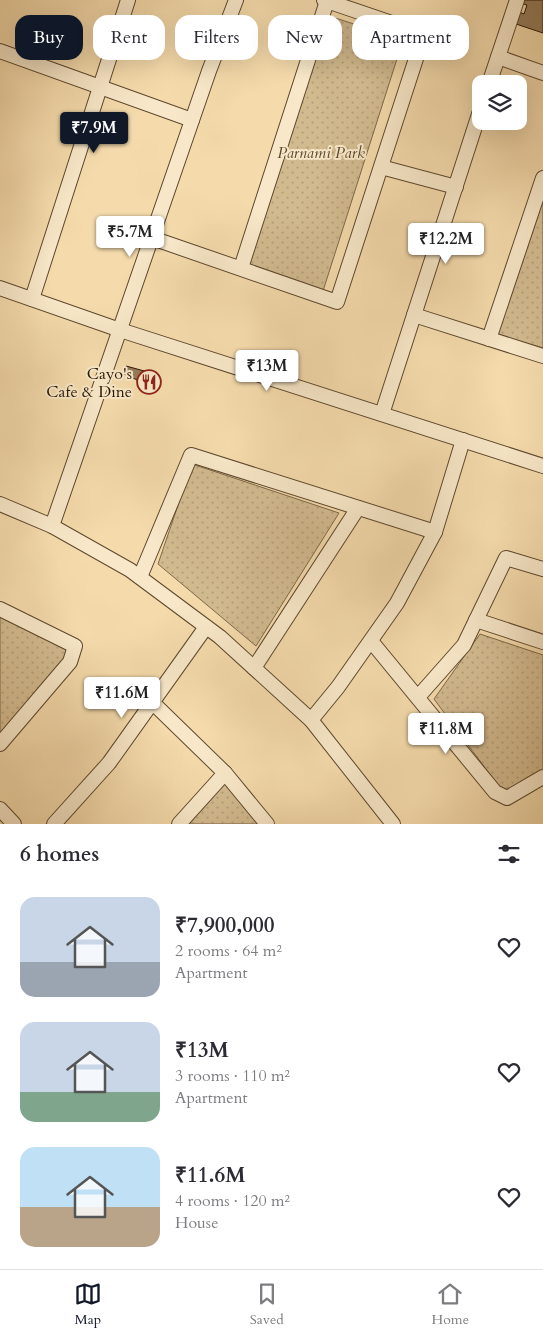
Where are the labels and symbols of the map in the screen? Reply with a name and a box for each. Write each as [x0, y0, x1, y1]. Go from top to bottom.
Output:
pin: ₹7.9M [59, 112, 129, 154]
park label: Parnami Park [277, 142, 365, 164]
pin: ₹5.7M [95, 216, 165, 258]
pin: ₹12.2M [405, 222, 487, 265]
pin: ₹13M [237, 350, 297, 392]
place label: Cayo's Cafe & Dine [46, 363, 132, 403]
restaurant icon: Cayo's Cafe & Dine [136, 369, 162, 395]
pin: ₹11.6M [81, 676, 163, 719]
pin: ₹11.8M [405, 712, 487, 755]

